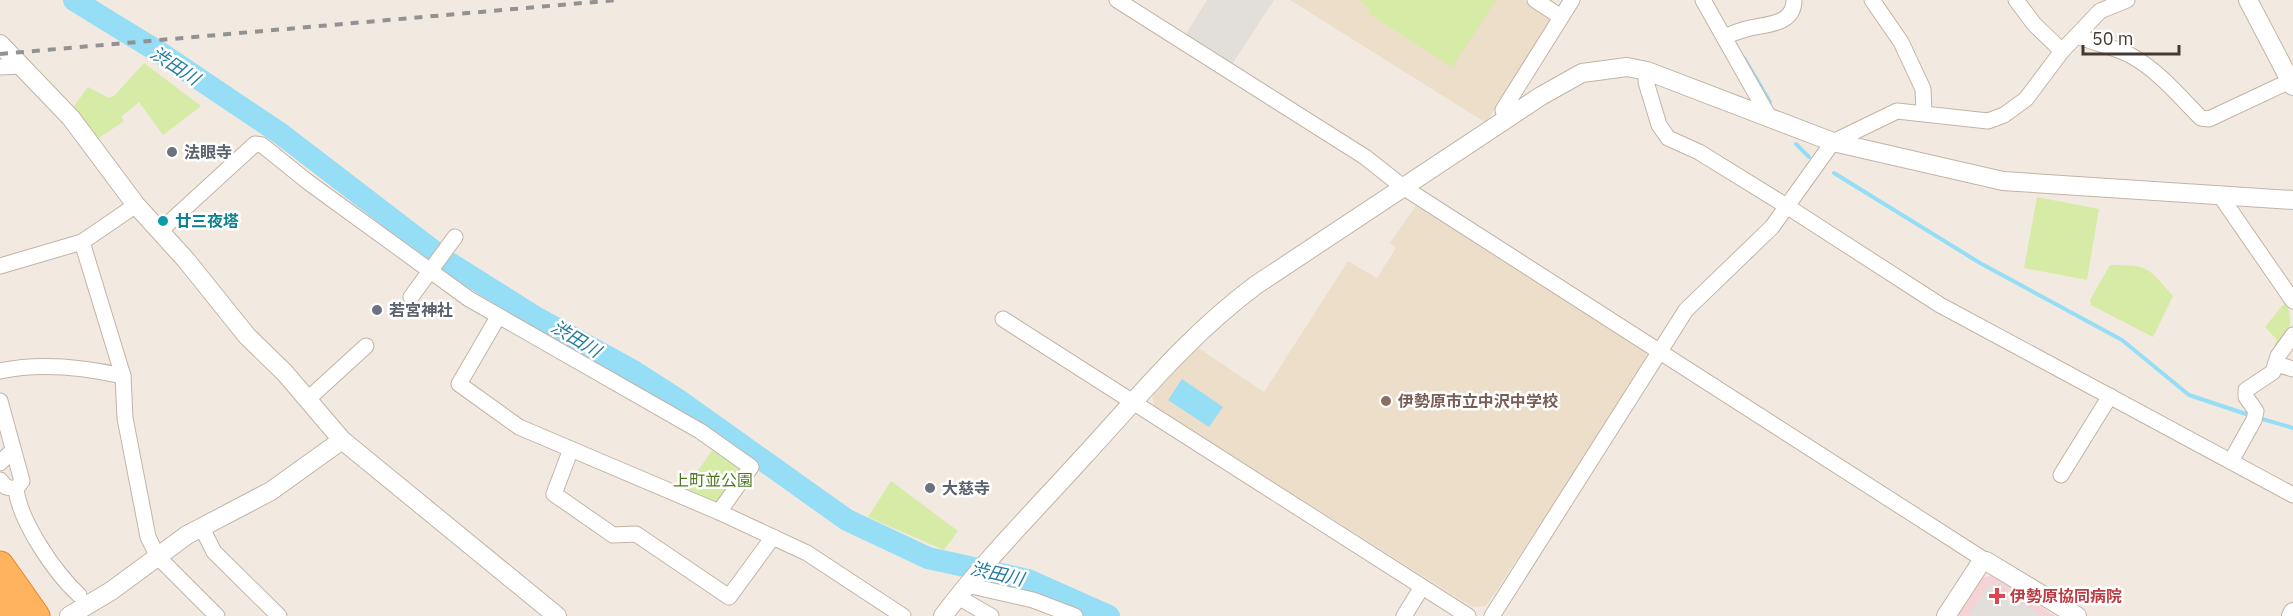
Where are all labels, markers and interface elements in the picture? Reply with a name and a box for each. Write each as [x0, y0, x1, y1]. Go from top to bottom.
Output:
scale bar [2083, 18, 2179, 56]
text: 50 m [2092, 27, 2134, 50]
water label: 渋田川 [146, 41, 206, 91]
place label: 法眼寺 [184, 142, 232, 162]
marker: 法眼寺 [165, 145, 179, 159]
place label: 廿三夜塔 [175, 211, 239, 231]
marker: 廿三夜塔 [156, 214, 170, 228]
place label: 若宮神社 [389, 300, 453, 320]
marker: 若宮神社 [370, 303, 384, 317]
water label: 渋田川 [547, 315, 607, 363]
place label: 伊勢原市立中沢中学校 [1397, 391, 1558, 411]
marker: 伊勢原市立中沢中学校 [1379, 394, 1393, 408]
park label: 上町並公園 [673, 470, 753, 490]
place label: 大慈寺 [942, 478, 990, 498]
marker: 大慈寺 [923, 481, 937, 495]
water label: 渋田川 [968, 556, 1028, 591]
place label: 伊勢原協同病院 [2009, 586, 2122, 606]
marker: 伊勢原協同病院 [1988, 587, 2006, 605]

